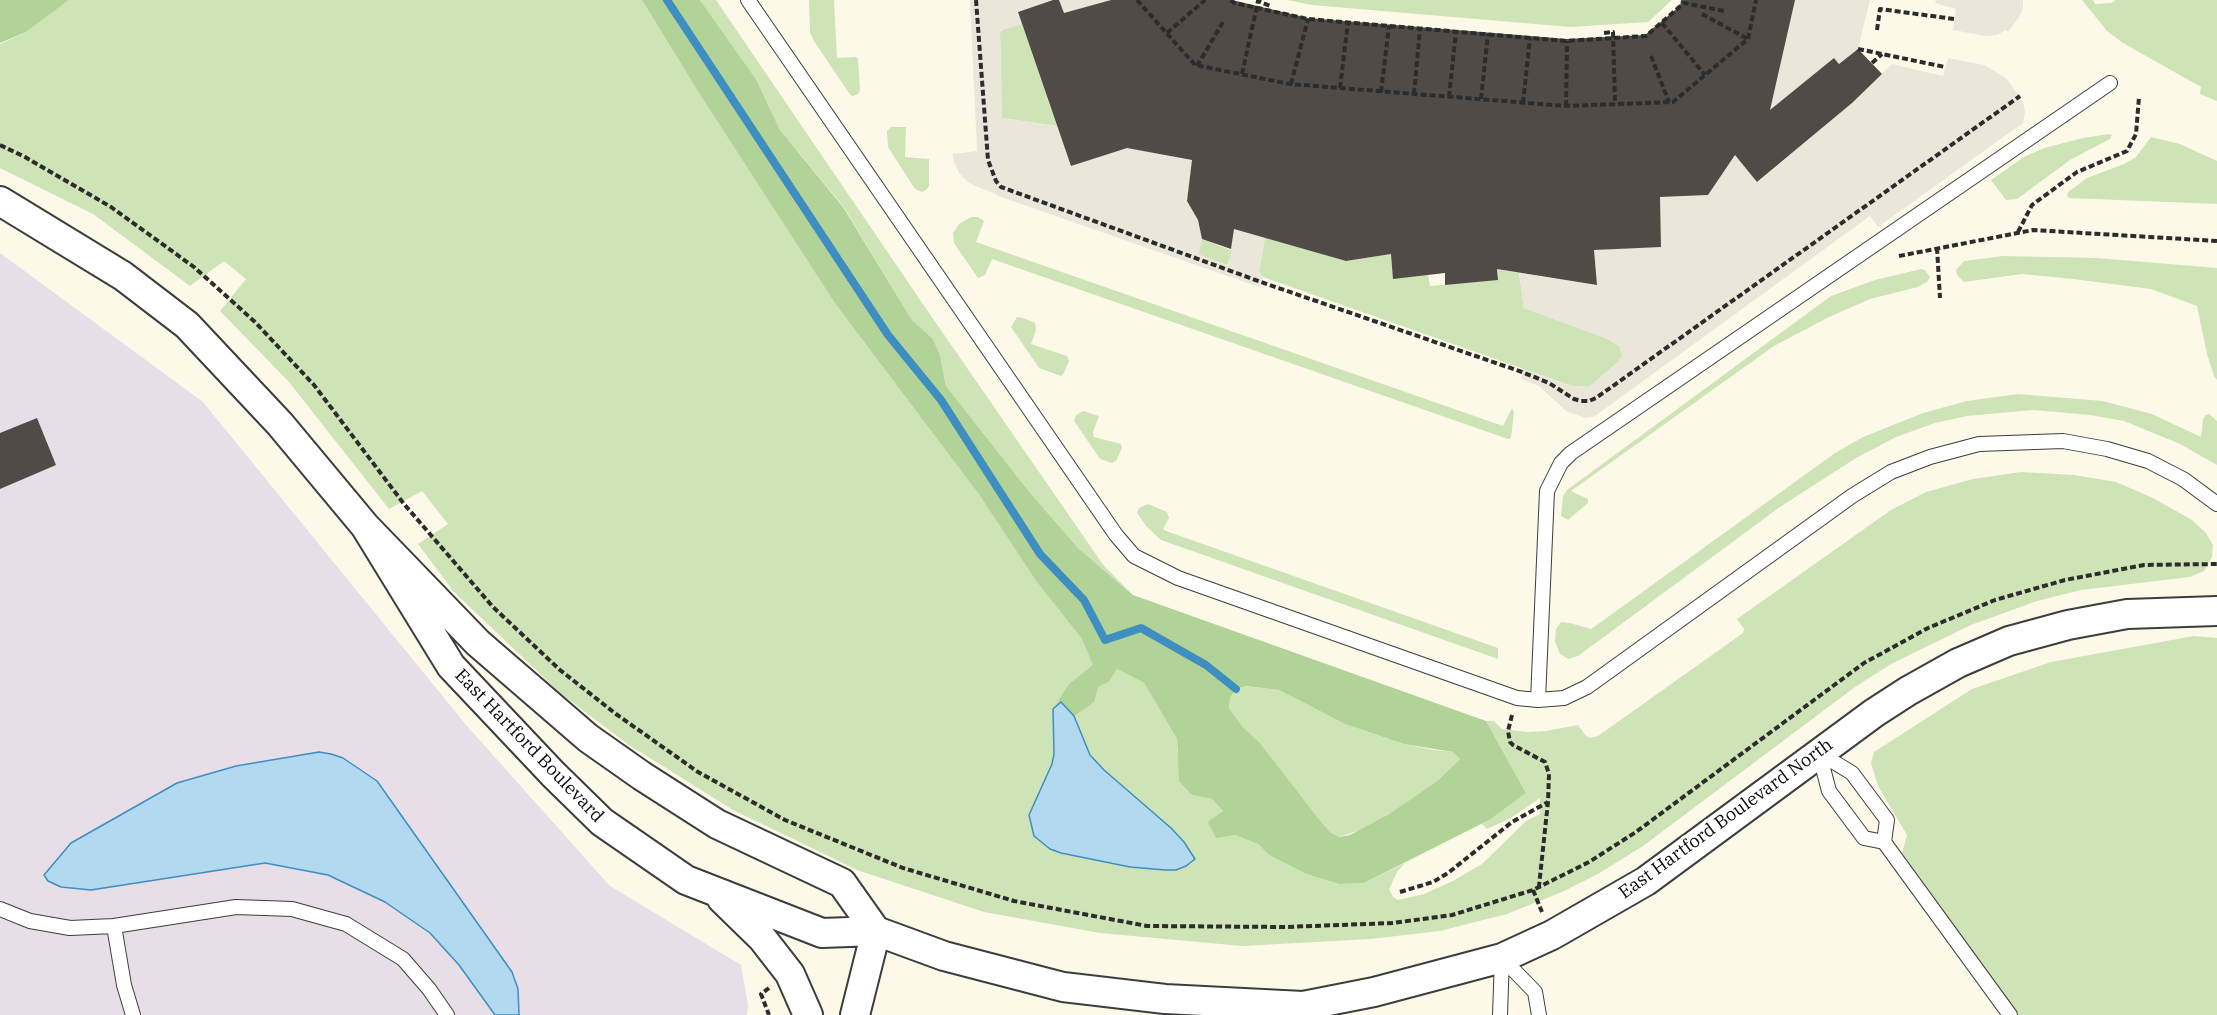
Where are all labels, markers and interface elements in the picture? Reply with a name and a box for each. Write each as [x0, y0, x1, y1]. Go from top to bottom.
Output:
street label: East Hartford Boulevard [450, 665, 608, 827]
street label: East Hartford Boulevard North [1615, 734, 1837, 904]

